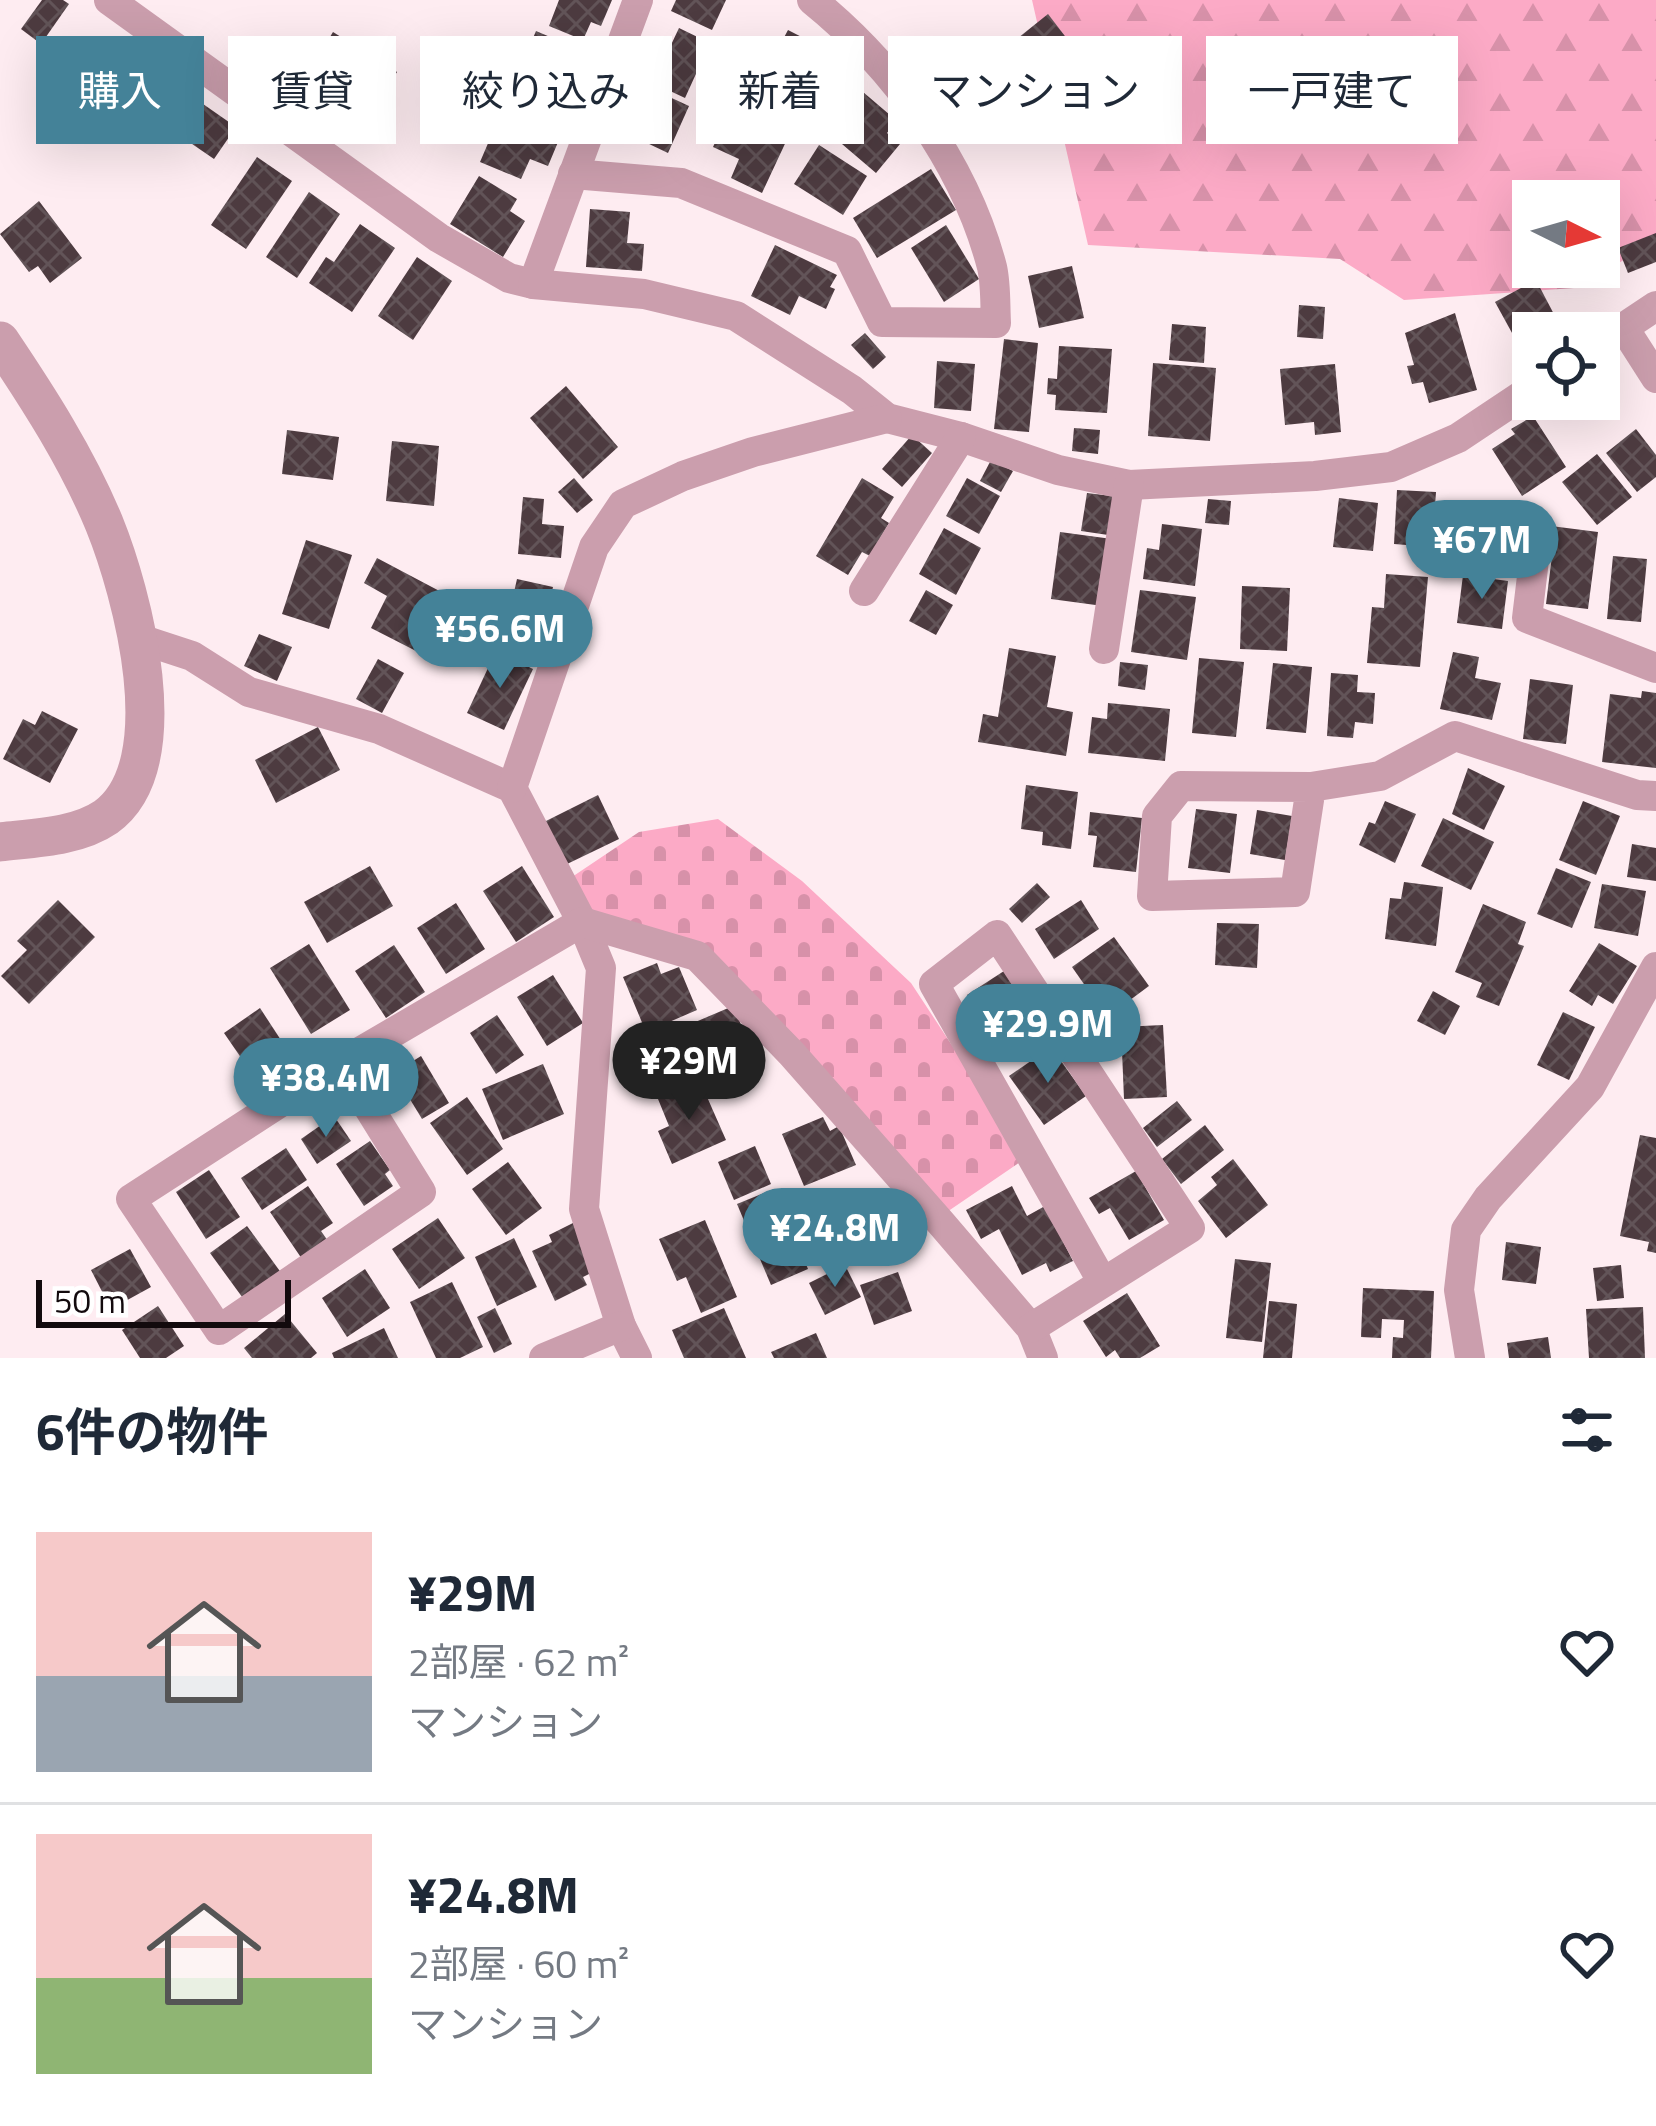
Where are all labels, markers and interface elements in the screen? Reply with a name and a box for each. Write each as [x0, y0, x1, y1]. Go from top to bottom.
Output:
chip: 購入 [36, 36, 204, 144]
chip: 賃貸 [228, 36, 396, 144]
chip: 絞り込み [420, 36, 672, 144]
chip: 新着 [696, 36, 864, 144]
chip: マンション [888, 36, 1182, 144]
chip: 一戸建て [1206, 36, 1458, 144]
north arrow [1512, 180, 1620, 288]
map controls [1512, 180, 1620, 420]
button: locate [1512, 312, 1620, 420]
pin: ¥67M [1411, 500, 1553, 602]
text: ¥67M [1433, 509, 1531, 568]
pin: ¥56.6M [402, 589, 598, 691]
text: ¥56.6M [435, 598, 565, 657]
pin: ¥29.9M [950, 984, 1146, 1086]
text: ¥29.9M [983, 993, 1113, 1052]
pin: ¥29M [618, 1021, 760, 1123]
text: ¥29M [640, 1030, 738, 1089]
pin: ¥38.4M [228, 1038, 424, 1140]
text: ¥38.4M [261, 1047, 391, 1106]
pin: ¥24.8M [737, 1188, 933, 1290]
text: ¥24.8M [770, 1197, 900, 1256]
scale bar [36, 1274, 291, 1327]
text: 50 m [54, 1276, 126, 1326]
text: 6件の物件 [36, 1392, 269, 1470]
icon: filters [1554, 1397, 1620, 1463]
text: ¥29M [408, 1553, 537, 1631]
icon: home [132, 1580, 276, 1724]
icon: heart [1554, 1619, 1620, 1685]
text: 2部屋 · 62 m² [408, 1632, 629, 1691]
text: マンション [408, 1692, 603, 1751]
text: ¥24.8M [408, 1855, 579, 1933]
icon: home [132, 1882, 276, 2026]
icon: heart [1554, 1921, 1620, 1987]
text: 2部屋 · 60 m² [408, 1934, 629, 1993]
text: マンション [408, 1994, 603, 2053]

